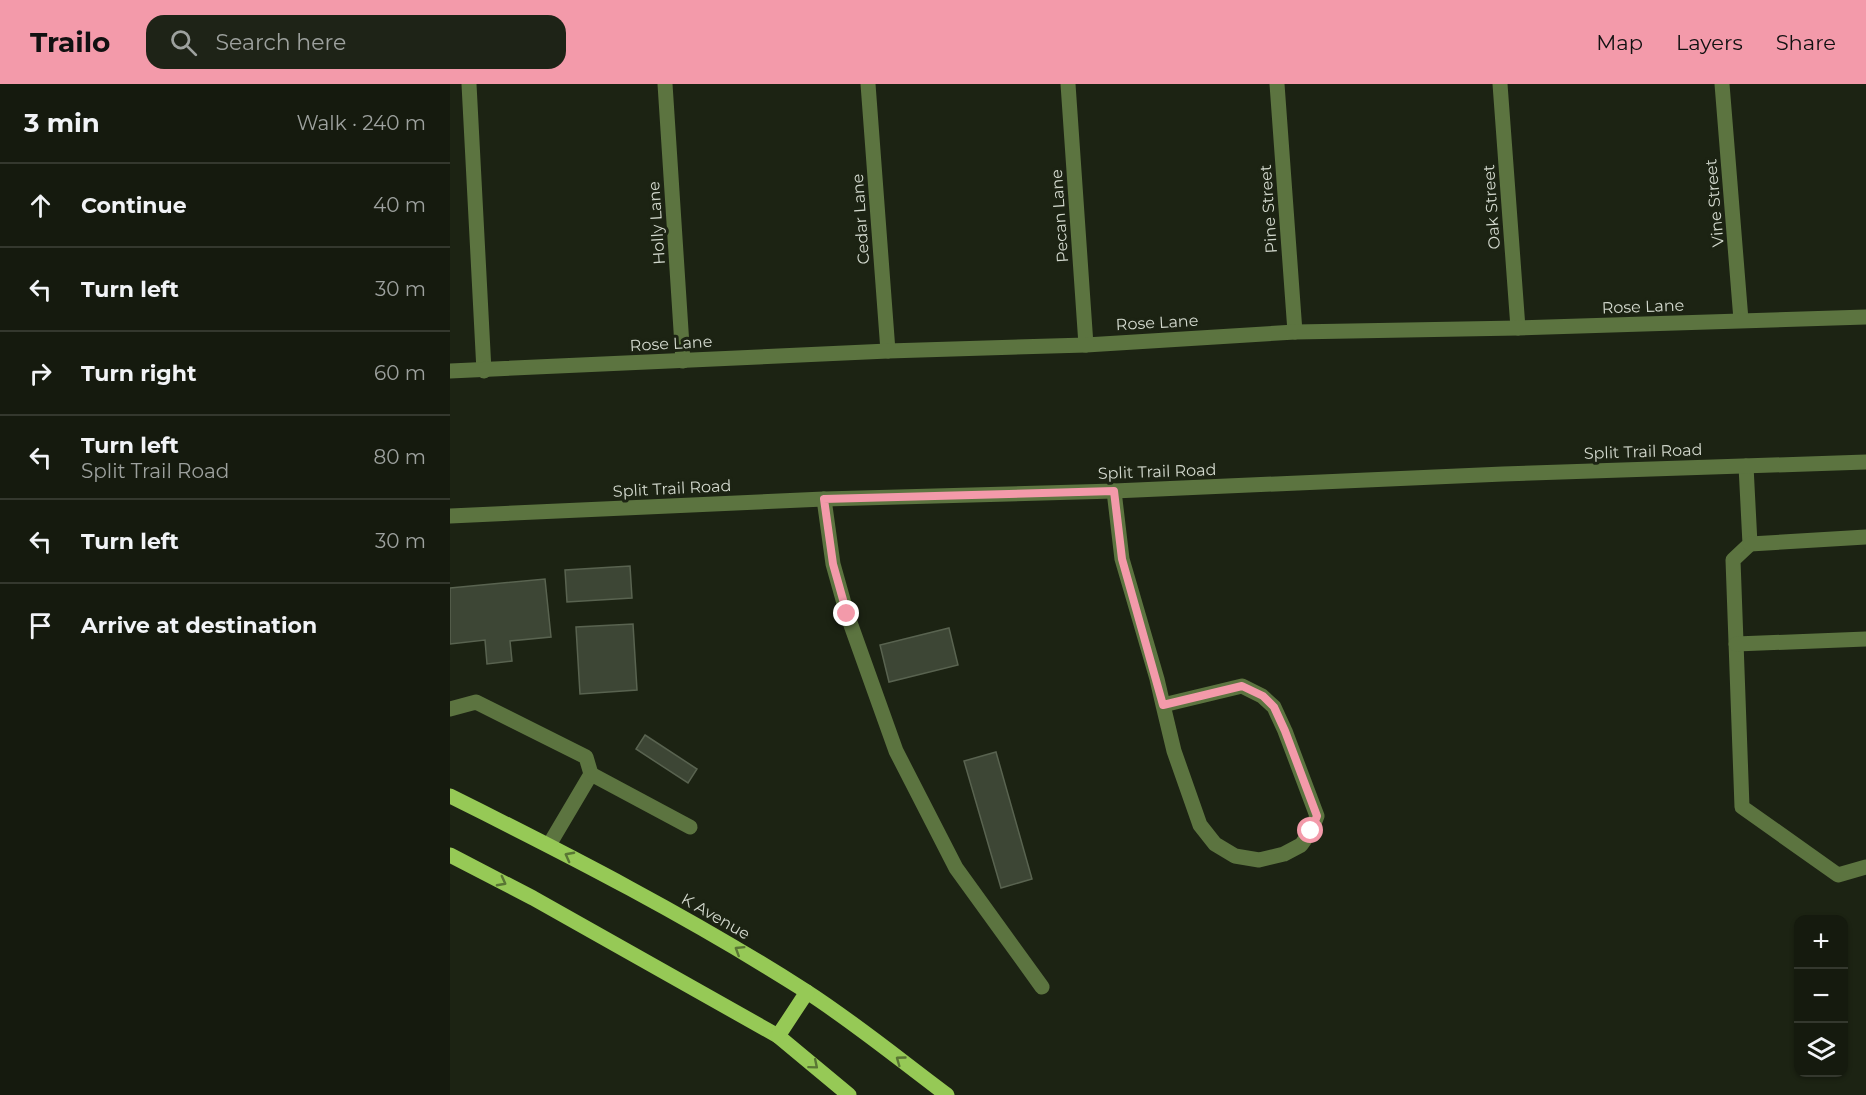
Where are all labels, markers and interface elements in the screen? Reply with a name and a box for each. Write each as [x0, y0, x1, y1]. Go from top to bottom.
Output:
search box [146, 15, 566, 69]
text: Trailo [30, 25, 110, 59]
icon: search [167, 26, 200, 59]
text: Search here [215, 29, 346, 56]
text: Map [1596, 30, 1643, 55]
text: Layers [1676, 30, 1743, 55]
text: Share [1776, 30, 1836, 55]
text: 3 min [24, 107, 100, 139]
text: Walk · 240 m [296, 111, 426, 135]
street label: Vine Street [1701, 158, 1728, 248]
street label: Pine Street [1256, 163, 1281, 254]
street label: Oak Street [1479, 163, 1504, 250]
street label: Pecan Lane [1047, 169, 1072, 263]
street label: Cedar Lane [848, 173, 873, 265]
street label: Holly Lane [644, 181, 669, 265]
icon: ahead [24, 189, 57, 222]
text: Continue [81, 192, 187, 219]
text: 40 m [373, 193, 426, 217]
icon: left [24, 273, 57, 306]
text: Turn left [81, 276, 179, 303]
text: 30 m [375, 277, 426, 301]
street label: Rose Lane [1601, 296, 1685, 317]
street label: Rose Lane [1115, 311, 1199, 334]
street label: Rose Lane [629, 332, 713, 355]
icon: right [24, 357, 57, 390]
text: Turn right [81, 360, 196, 387]
text: 60 m [374, 361, 426, 385]
text: Turn left [81, 432, 179, 459]
street label: Split Trail Road [1583, 440, 1703, 463]
icon: left [24, 441, 57, 474]
text: 80 m [374, 445, 426, 469]
text: Split Trail Road [81, 459, 229, 483]
street label: Split Trail Road [1097, 460, 1217, 483]
street label: Split Trail Road [612, 476, 732, 501]
icon: left [24, 525, 57, 558]
text: Turn left [81, 528, 179, 555]
text: 30 m [375, 529, 426, 553]
route end [833, 600, 859, 626]
icon: arrive [24, 609, 57, 642]
text: Arrive at destination [81, 612, 317, 639]
route start [1297, 817, 1323, 843]
one-way arrow [564, 852, 575, 863]
one-way arrow [496, 875, 506, 886]
street label: K Avenue [678, 889, 753, 944]
map controls [1794, 915, 1848, 1077]
button: + [1794, 915, 1848, 969]
one-way arrow [735, 946, 745, 958]
button: − [1794, 969, 1848, 1023]
button: layers [1794, 1023, 1848, 1077]
one-way arrow [896, 1057, 907, 1068]
one-way arrow [807, 1058, 818, 1069]

